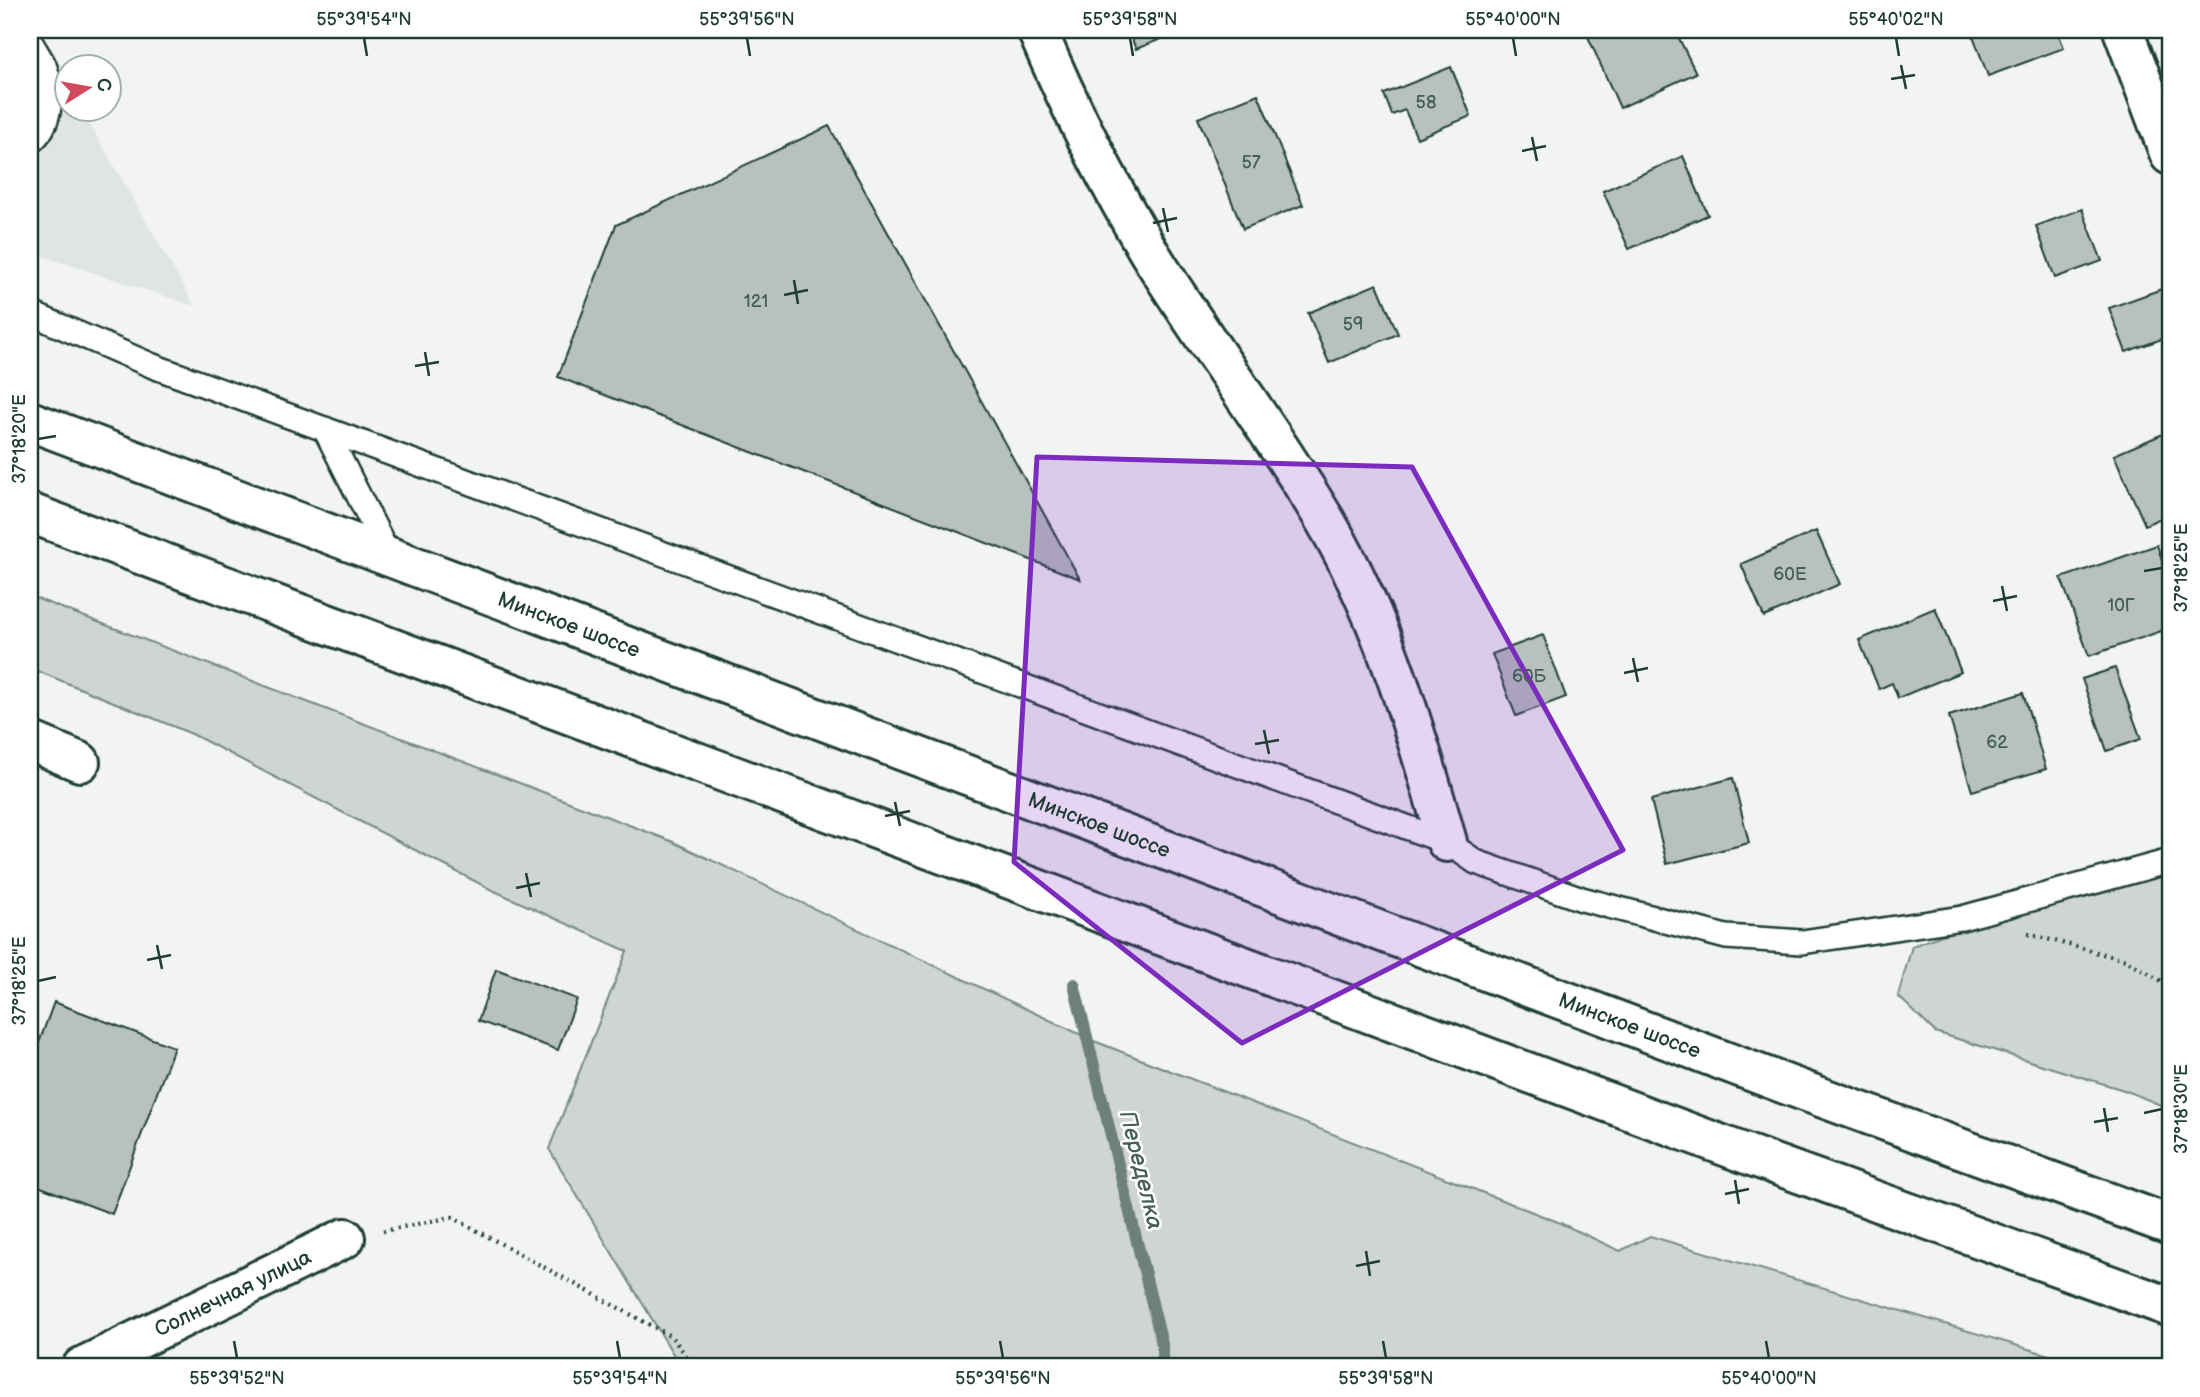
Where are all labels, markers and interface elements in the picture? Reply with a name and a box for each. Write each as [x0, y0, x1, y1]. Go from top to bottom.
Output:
text: 55°39'54"N [316, 9, 412, 30]
text: 55°39'56"N [699, 9, 795, 30]
text: 55°39'58"N [1082, 9, 1178, 30]
text: 55°40'00"N [1465, 9, 1561, 30]
text: 55°40'02"N [1848, 9, 1944, 30]
north arrow [52, 52, 122, 122]
text: С [91, 76, 116, 94]
house number: 58 [1416, 92, 1436, 113]
house number: 57 [1241, 152, 1261, 173]
house number: 121 [744, 291, 768, 312]
house number: 59 [1343, 314, 1363, 335]
text: 37°18'20"E [9, 394, 30, 484]
text: 37°18'25"E [2171, 523, 2192, 613]
house number: 60Е [1773, 564, 1807, 585]
street label: Минское шоссе [494, 586, 644, 663]
house number: 10Г [2107, 595, 2135, 616]
house number: 60Б [1512, 666, 1547, 687]
house number: 62 [1986, 732, 2008, 753]
street label: Минское шоссе [1025, 787, 1174, 863]
text: 37°18'25"E [9, 936, 30, 1026]
street label: Минское шоссе [1555, 987, 1705, 1064]
text: 37°18'30"E [2171, 1064, 2192, 1154]
water label: Переделка [1113, 1108, 1169, 1232]
street label: Солнечная улица [150, 1244, 316, 1342]
text: 55°39'52"N [189, 1368, 285, 1389]
text: 55°39'54"N [572, 1368, 668, 1389]
text: 55°39'56"N [955, 1368, 1051, 1389]
text: 55°39'58"N [1338, 1368, 1434, 1389]
text: 55°40'00"N [1721, 1368, 1817, 1389]

